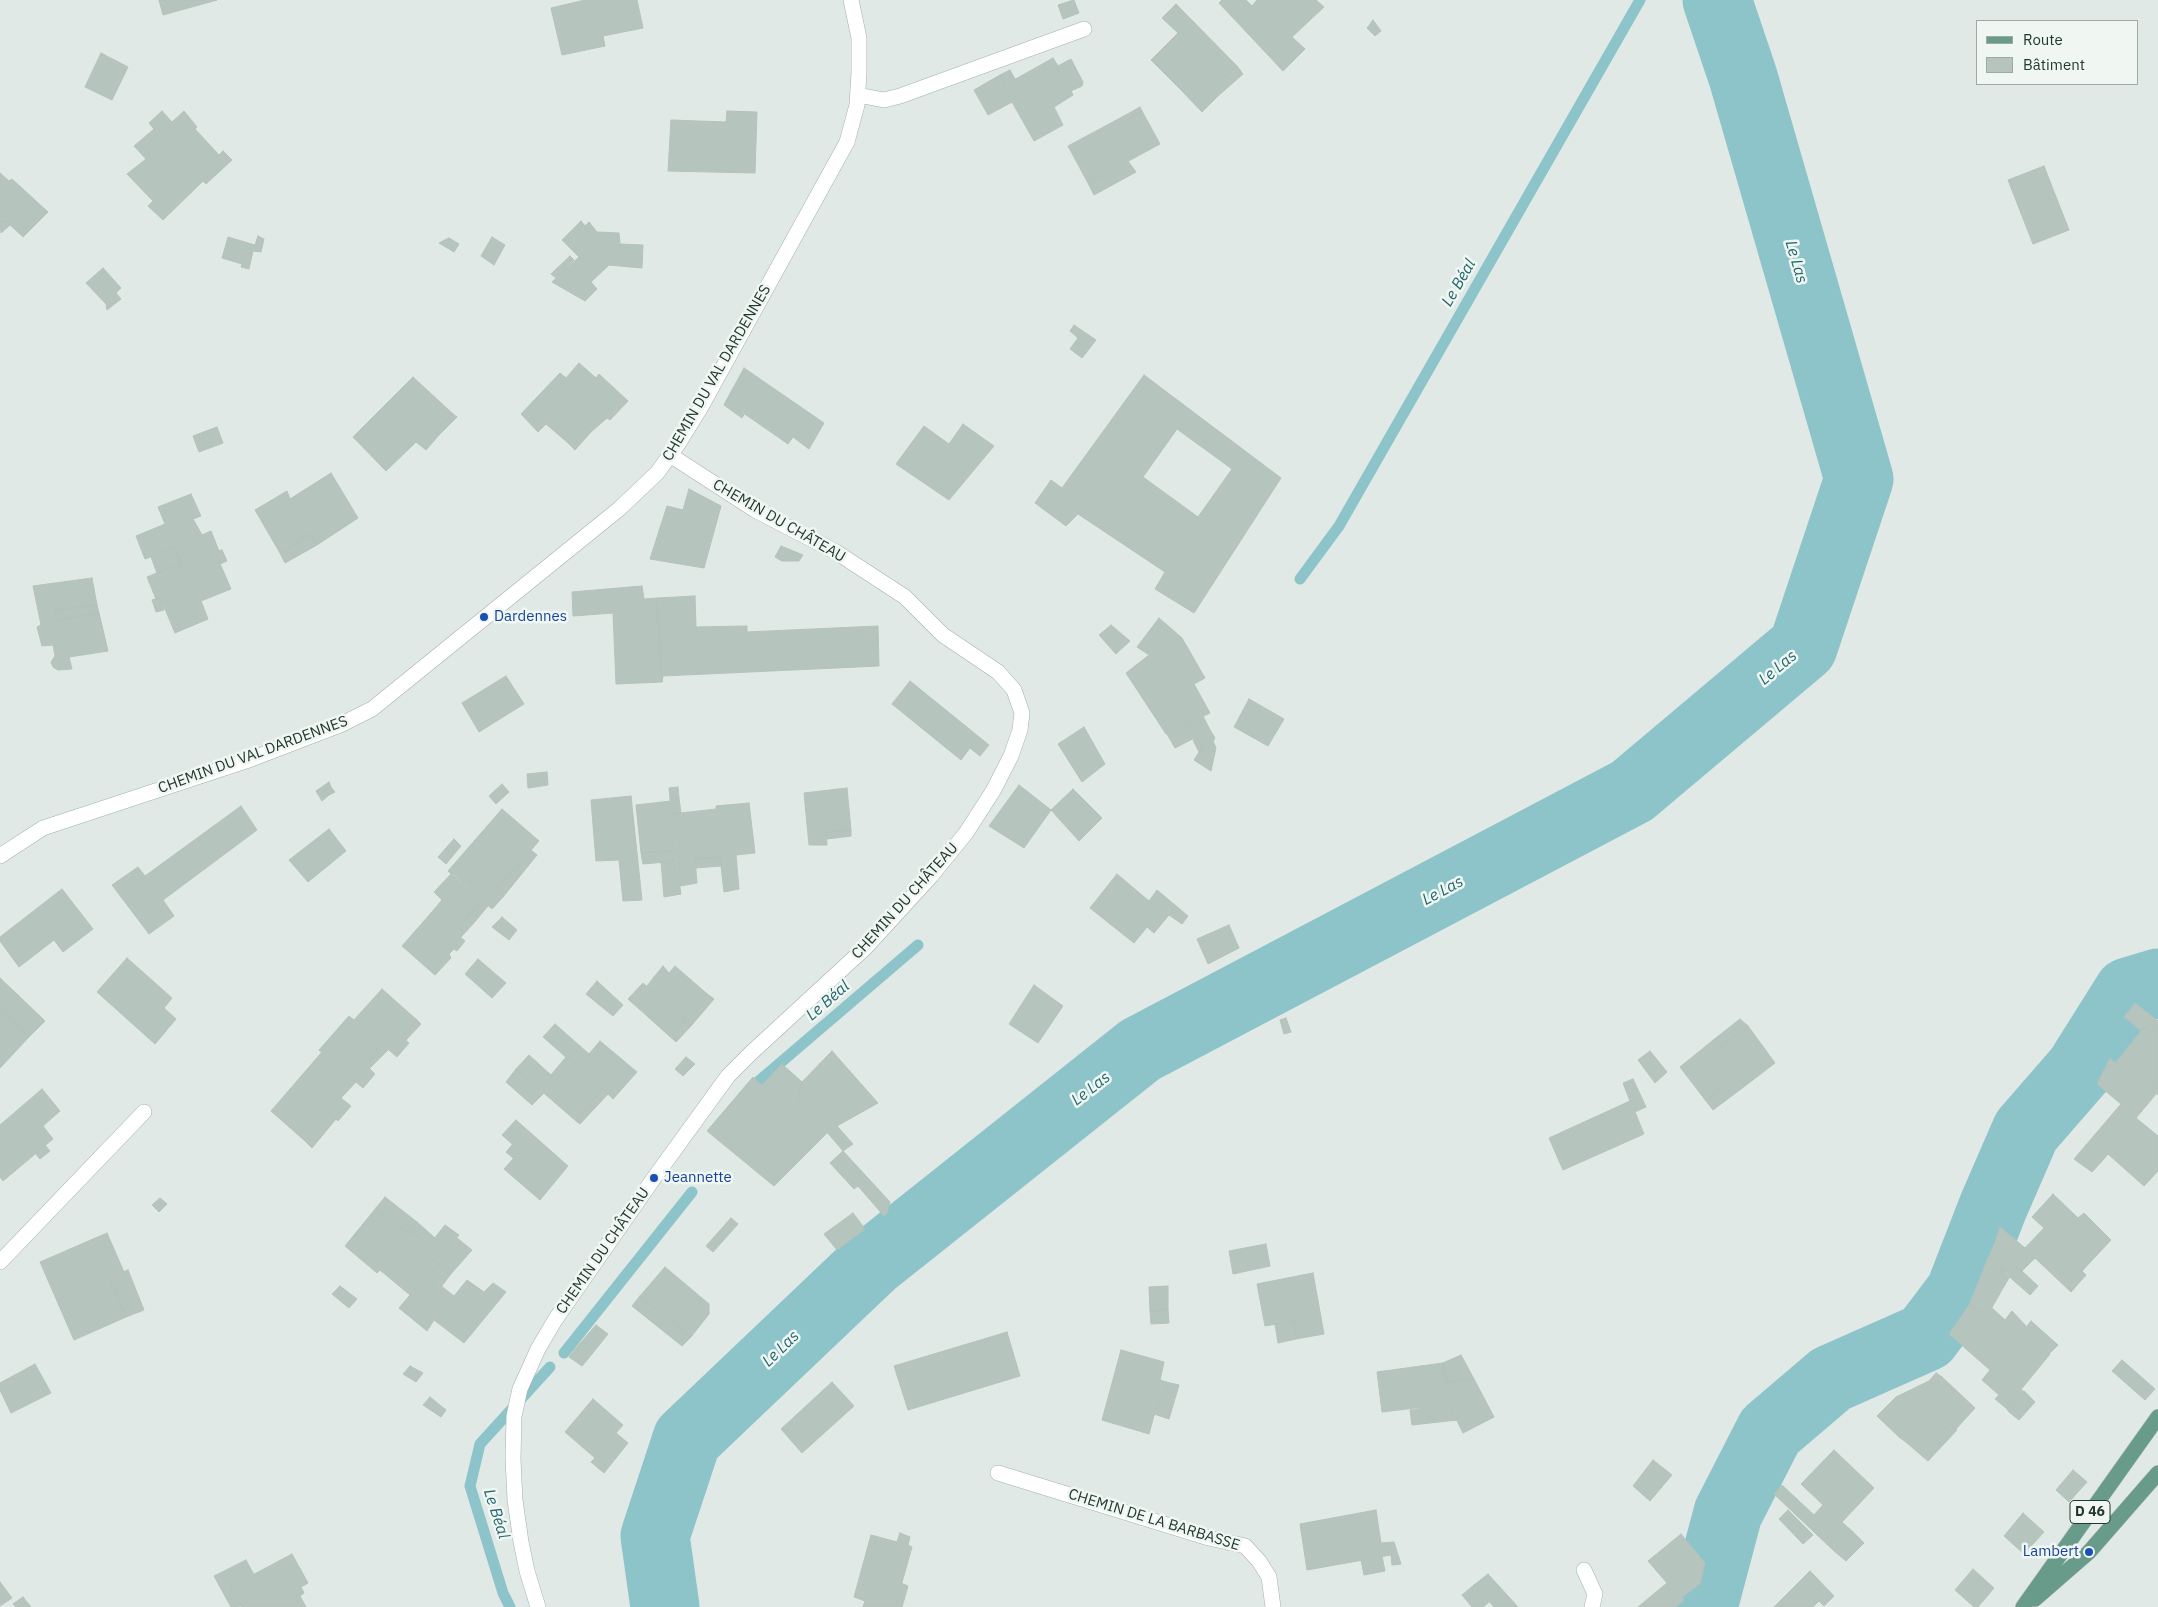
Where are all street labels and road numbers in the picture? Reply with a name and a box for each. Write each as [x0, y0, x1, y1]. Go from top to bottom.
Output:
street label: CHEMIN DU VAL DARDENNES [659, 282, 775, 464]
street label: CHEMIN DU CHÂTEAU [709, 476, 849, 566]
street label: CHEMIN DU VAL DARDENNES [156, 712, 350, 798]
street label: CHEMIN DU CHÂTEAU [848, 839, 962, 963]
street label: CHEMIN DU CHÂTEAU [553, 1184, 653, 1318]
street label: CHEMIN DE LA BARBASSE [1066, 1485, 1242, 1555]
road number: D 46 [2070, 1500, 2110, 1524]

